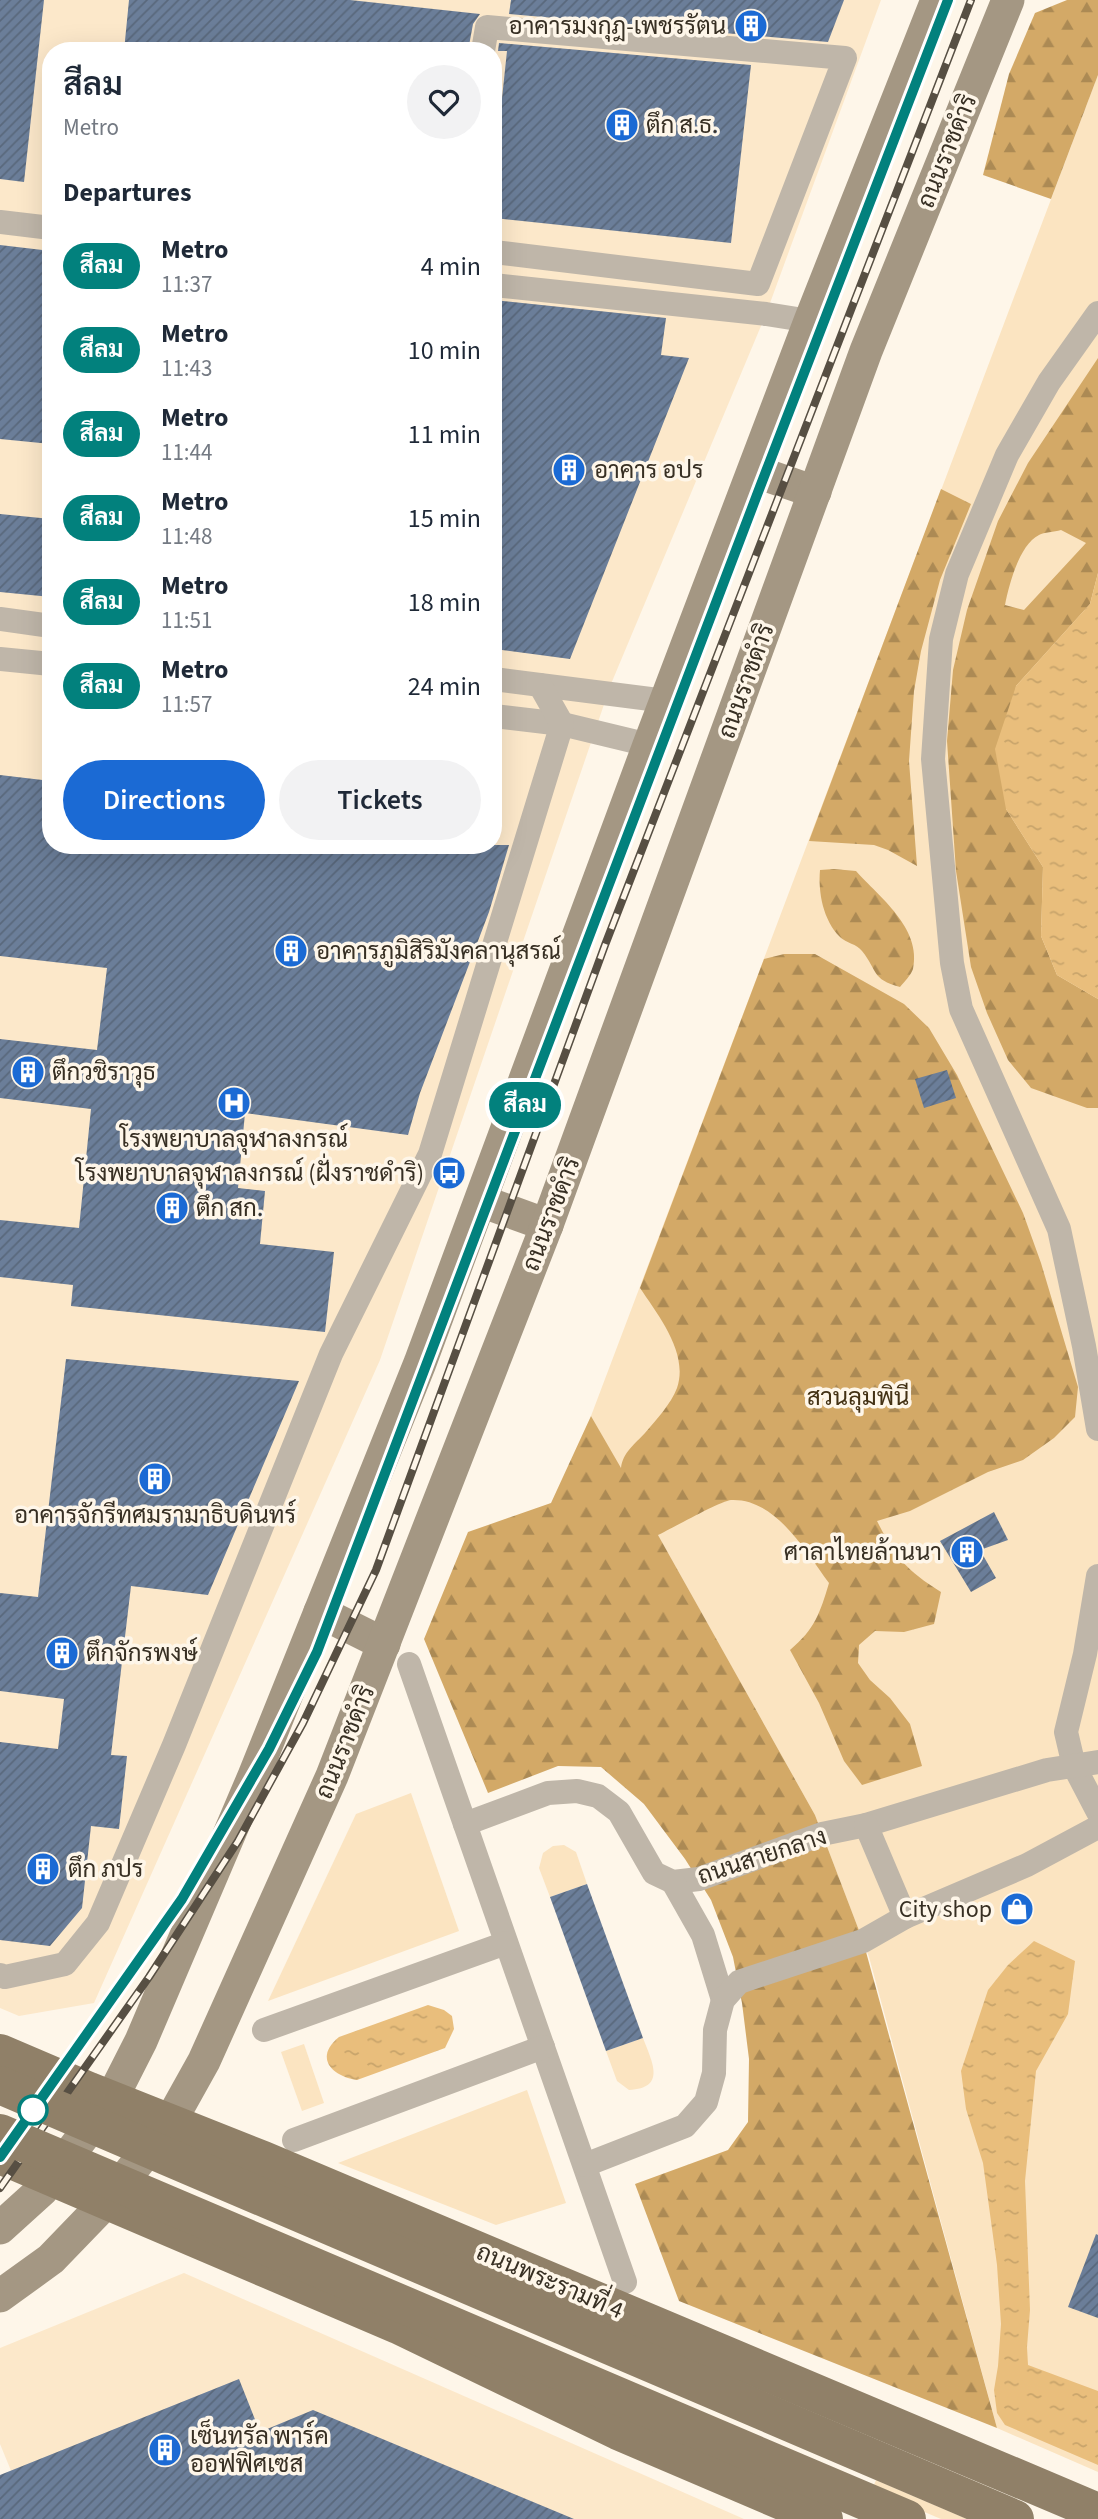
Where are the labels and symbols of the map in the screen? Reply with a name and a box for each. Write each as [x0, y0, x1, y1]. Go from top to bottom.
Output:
building icon: อาคารมงกุฎ-เพชรรัตน [732, 7, 770, 45]
place label: อาคารมงกุฎ-เพชรรัตน [509, 9, 726, 44]
street label: ถนนราชดำริ [909, 89, 986, 213]
building icon: ตึก ส.ธ. [603, 106, 641, 144]
place label: ตึก ส.ธ. [646, 108, 718, 143]
building icon: อาคาร อปร [550, 451, 588, 489]
place label: อาคาร อปร [594, 453, 704, 488]
street label: ถนนราชดำริ [710, 619, 783, 743]
building icon: อาคารภูมิสิริมังคลานุสรณ์ [272, 932, 310, 970]
place label: อาคารภูมิสิริมังคลานุสรณ์ [316, 934, 561, 969]
building icon: ตึกวชิราวุธ [9, 1053, 47, 1091]
place label: ตึกวชิราวุธ [52, 1055, 156, 1090]
line badge: สีลม [476, 1082, 574, 1128]
hospital icon: โรงพยาบาลจุฬาลงกรณ์ [215, 1084, 253, 1122]
place label: โรงพยาบาลจุฬาลงกรณ์ [118, 1122, 348, 1157]
street label: ถนนราชดำริ [514, 1152, 589, 1276]
place label: โรงพยาบาลจุฬาลงกรณ์ (ฝั่งราชดำริ) [74, 1153, 424, 1191]
bus stop icon: โรงพยาบาลจุฬาลงกรณ์ (ฝั่งราชดำริ) [430, 1154, 468, 1192]
building icon: ตึก สก. [153, 1189, 191, 1227]
place label: ตึก สก. [196, 1191, 263, 1226]
park label: สวนลุมพินี [807, 1380, 909, 1415]
building icon: อาคารจักรีทศมรามาธิบดินทร์ [136, 1460, 174, 1498]
place label: อาคารจักรีทศมรามาธิบดินทร์ [14, 1498, 296, 1533]
building icon: ศาลาไทยล้านนา [948, 1533, 986, 1571]
place label: ศาลาไทยล้านนา [784, 1535, 942, 1570]
building icon: ตึกจักรพงษ์ [43, 1634, 81, 1672]
place label: ตึกจักรพงษ์ [86, 1636, 198, 1671]
street label: ถนนราชดำริ [307, 1680, 384, 1804]
street label: ถนนสายกลาง [693, 1819, 831, 1894]
building icon: ตึก ภปร [24, 1850, 62, 1888]
place label: ตึก ภปร [68, 1852, 143, 1887]
shop icon: City shop [998, 1890, 1036, 1928]
place label: City shop [899, 1892, 992, 1927]
unlabelled marker [18, 2095, 48, 2125]
street label: ถนนพระรามที่ 4 [471, 2231, 630, 2328]
place label: เซ็นทรัล พาร์ค ออฟฟิศเซส [190, 2419, 329, 2482]
building icon: เซ็นทรัล พาร์ค ออฟฟิศเซส [146, 2431, 184, 2469]

